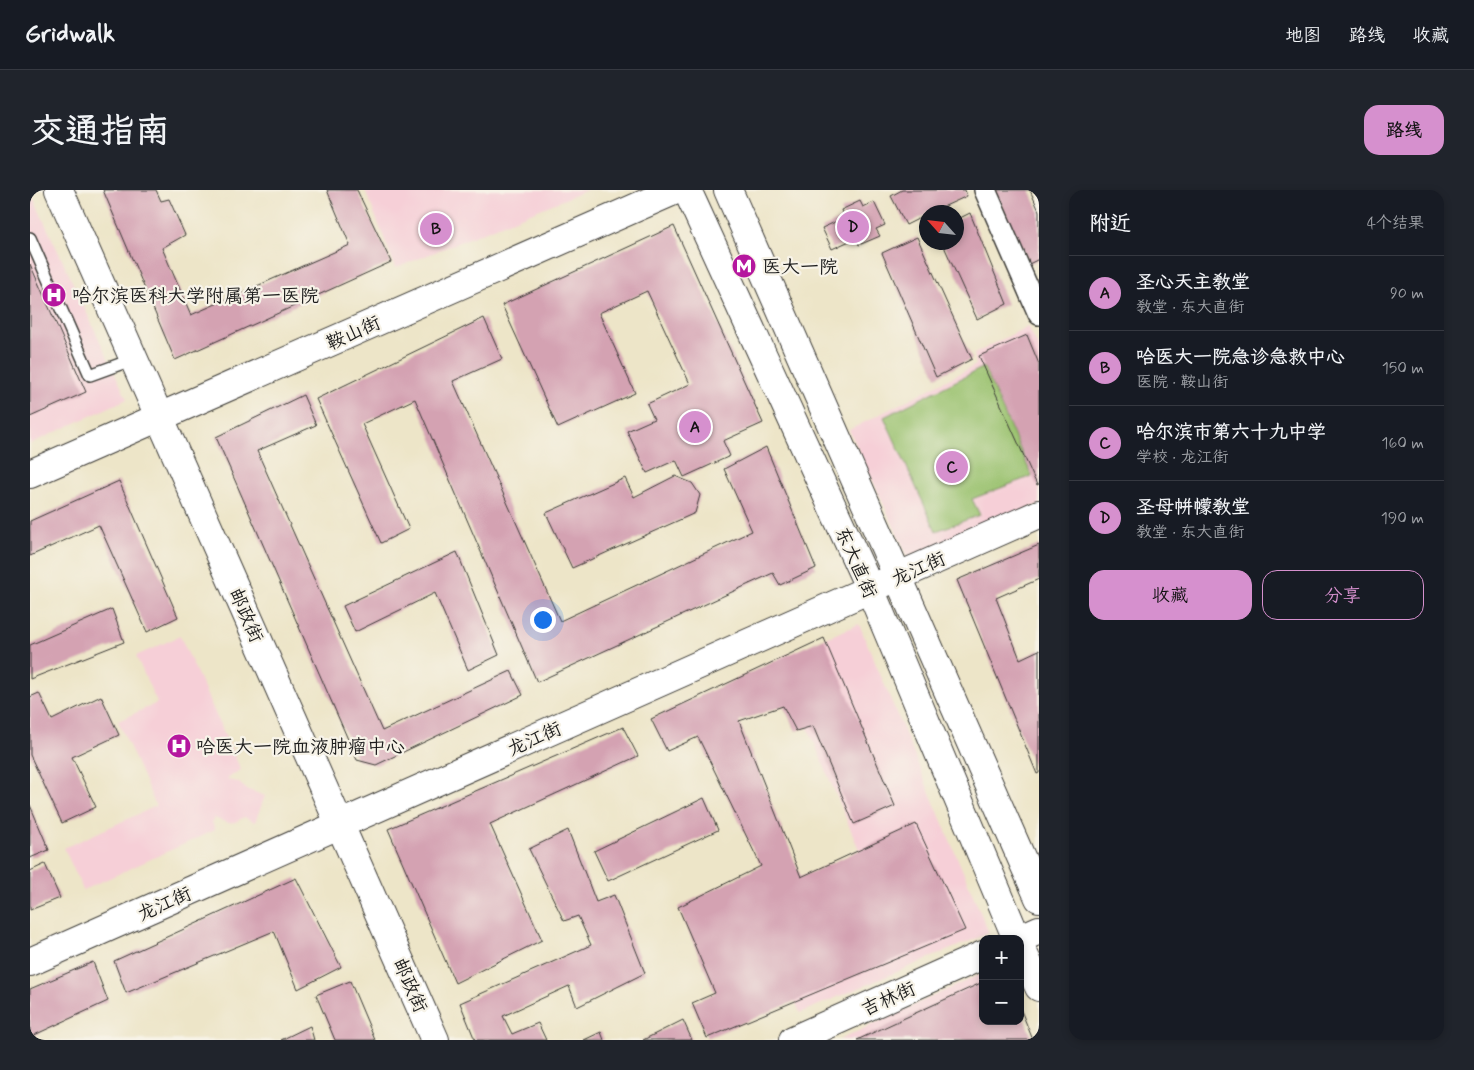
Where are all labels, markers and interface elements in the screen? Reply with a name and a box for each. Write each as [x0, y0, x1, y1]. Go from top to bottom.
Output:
text: Gridwalk [25, 19, 115, 50]
text: 地图 [1285, 24, 1321, 48]
text: 路线 [1349, 24, 1385, 48]
text: 收藏 [1413, 24, 1449, 48]
button: 路线 [1364, 105, 1444, 155]
text: 交通指南 [30, 109, 170, 155]
north arrow [919, 205, 964, 250]
pin: D [837, 208, 869, 246]
pin: B [420, 210, 452, 248]
text: 附近 [1089, 210, 1131, 238]
text: 4个结果 [1367, 213, 1424, 234]
metro station icon: 医大一院 [731, 253, 757, 279]
place label: 医大一院 [762, 255, 838, 280]
text: 圣心天主教堂 [1136, 270, 1250, 295]
hospital icon: 哈尔滨医科大学附属第一医院 [41, 282, 67, 308]
text: A [1100, 283, 1110, 304]
text: 90 m [1390, 283, 1424, 304]
place label: 哈尔滨医科大学附属第一医院 [72, 284, 319, 309]
text: 教堂 · 东大直街 [1136, 297, 1244, 318]
street label: 鞍山街 [322, 310, 385, 356]
text: 哈医大一院急诊急救中心 [1136, 345, 1345, 370]
text: B [1100, 358, 1110, 379]
text: 150 m [1382, 358, 1424, 379]
text: 医院 · 鞍山街 [1136, 372, 1228, 393]
pin: A [679, 408, 711, 446]
text: 哈尔滨市第六十九中学 [1136, 420, 1326, 445]
text: C [1099, 433, 1111, 454]
text: 160 m [1381, 433, 1424, 454]
text: 学校 · 龙江街 [1136, 447, 1228, 468]
pin: C [936, 448, 968, 486]
text: 圣母帡幪教堂 [1136, 495, 1250, 520]
text: D [1099, 508, 1111, 529]
text: 190 m [1381, 508, 1424, 529]
text: 教堂 · 东大直街 [1136, 522, 1244, 543]
street label: 东大直街 [829, 523, 883, 602]
street label: 龙江街 [887, 546, 950, 592]
button: 收藏 [1089, 570, 1252, 620]
button: 分享 [1262, 570, 1424, 620]
street label: 邮政街 [223, 584, 269, 647]
your location [530, 607, 556, 633]
street label: 龙江街 [503, 716, 566, 762]
hospital icon: 哈医大一院血液肿瘤中心 [166, 733, 192, 759]
place label: 哈医大一院血液肿瘤中心 [196, 735, 405, 760]
street label: 龙江街 [133, 881, 196, 927]
map controls [979, 935, 1024, 1025]
button: + [979, 935, 1024, 980]
street label: 邮政街 [387, 954, 433, 1017]
street label: 吉林街 [857, 976, 920, 1022]
button: − [979, 980, 1024, 1025]

